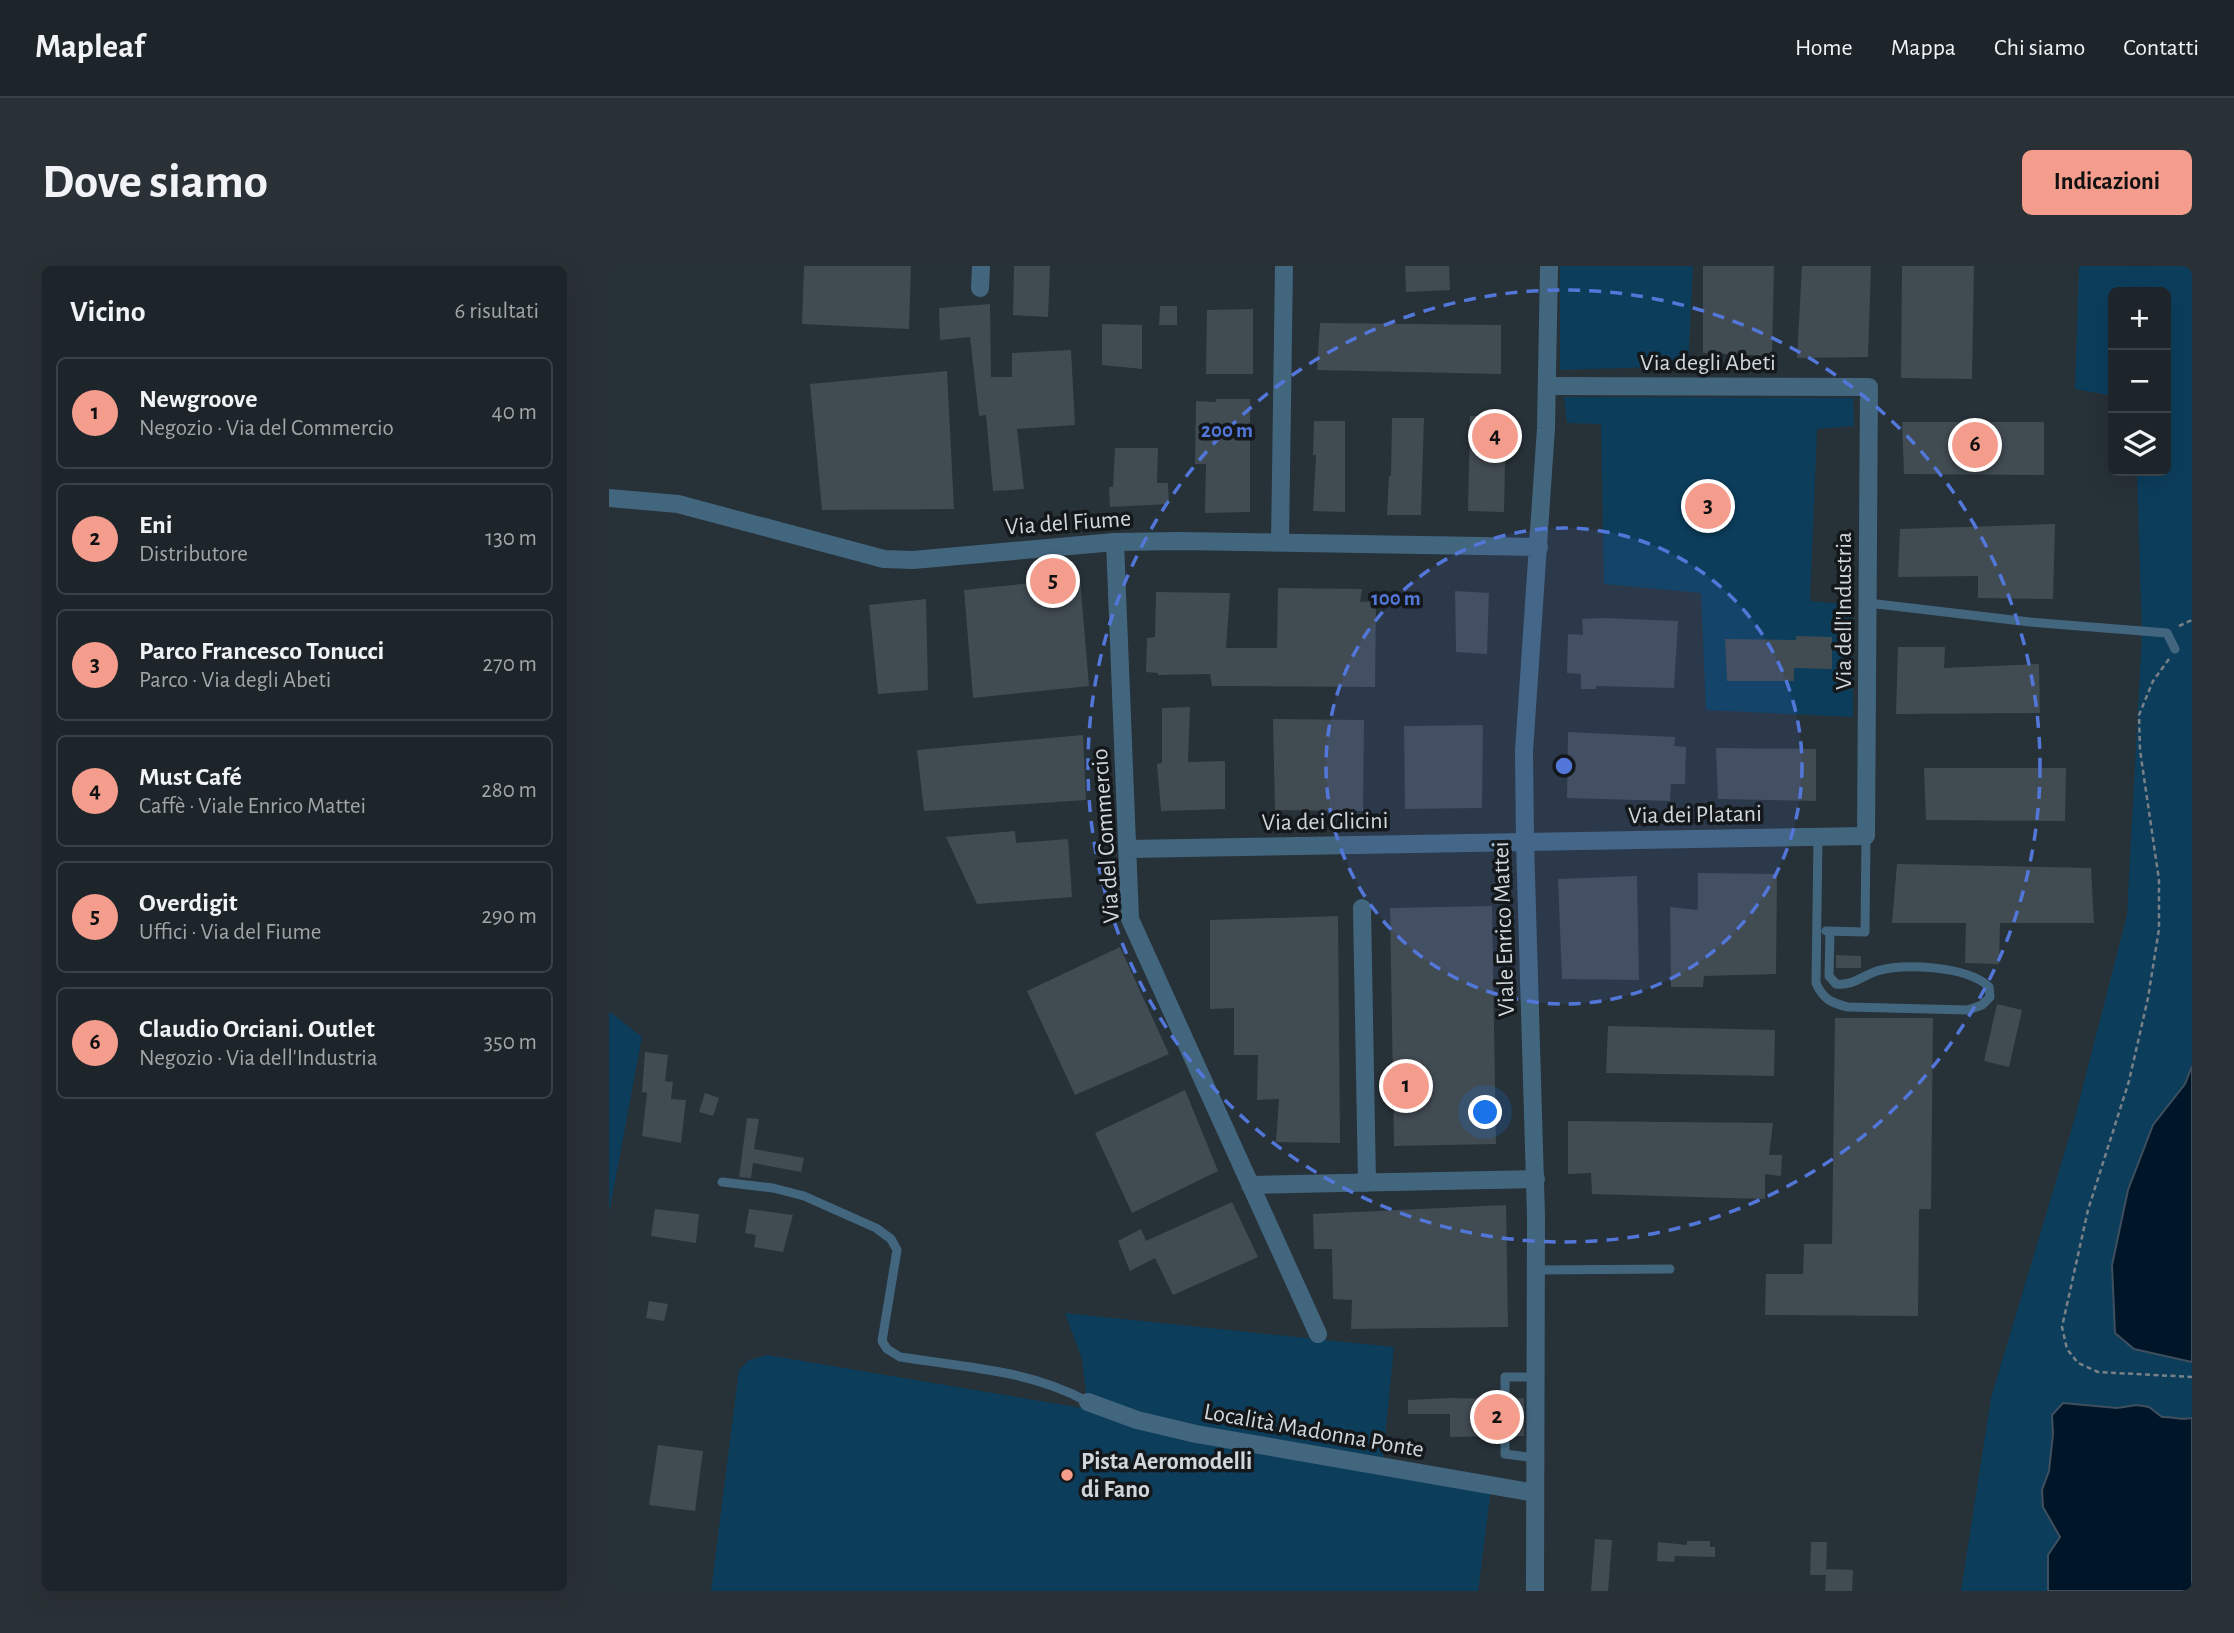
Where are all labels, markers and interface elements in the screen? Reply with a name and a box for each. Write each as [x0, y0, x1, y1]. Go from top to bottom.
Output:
text: Mapleaf [35, 31, 145, 64]
text: Home [1795, 36, 1853, 60]
text: Mappa [1891, 36, 1956, 60]
text: Chi siamo [1994, 36, 2085, 60]
text: Contatti [2123, 36, 2199, 60]
button: Indicazioni [2022, 150, 2192, 215]
text: Dove siamo [42, 158, 268, 207]
map controls [2108, 287, 2171, 476]
button: + [2108, 287, 2171, 350]
text: Vicino [70, 297, 146, 327]
text: 6 risultati [455, 300, 539, 323]
button: − [2108, 350, 2171, 413]
street label: Via degli Abeti [1640, 351, 1776, 375]
text: Newgroove [139, 386, 257, 412]
text: 1 [91, 401, 99, 424]
text: 40 m [492, 401, 537, 424]
pin: 4 [1472, 410, 1518, 462]
button: layers [2108, 413, 2171, 476]
text: Negozio · Via del Commercio [139, 417, 394, 440]
pin: 6 [1952, 419, 1998, 471]
text: 200 m [1201, 420, 1253, 441]
pin: 3 [1685, 480, 1731, 532]
street label: Via del Fiume [1004, 507, 1132, 539]
text: Eni [139, 512, 173, 538]
text: 2 [90, 527, 100, 550]
text: 130 m [485, 527, 537, 550]
street label: Via dell'Industria [1832, 532, 1856, 690]
text: Distributore [139, 543, 248, 566]
pin: 5 [1030, 555, 1076, 607]
text: 100 m [1371, 588, 1421, 609]
text: Parco Francesco Tonucci [139, 638, 384, 664]
text: 3 [90, 653, 100, 676]
text: 270 m [483, 653, 537, 676]
text: Parco · Via degli Abeti [139, 669, 331, 692]
street label: Via del Commercio [1088, 748, 1124, 924]
centre of rings [1552, 754, 1576, 778]
text: Must Café [139, 764, 242, 790]
text: 4 [89, 779, 101, 802]
text: 280 m [481, 779, 537, 802]
text: Caffè · Viale Enrico Mattei [139, 795, 366, 818]
street label: Via dei Platani [1628, 802, 1762, 828]
street label: Via dei Glicini [1261, 809, 1389, 835]
street label: Viale Enrico Mattei [1489, 841, 1519, 1017]
text: Overdigit [139, 890, 238, 916]
text: 5 [90, 905, 100, 928]
text: 290 m [481, 905, 537, 928]
text: Uffici · Via del Fiume [139, 921, 321, 944]
text: Claudio Orciani. Outlet [139, 1016, 375, 1042]
text: 6 [89, 1031, 101, 1054]
text: 350 m [484, 1031, 537, 1054]
text: Negozio · Via dell'Industria [139, 1047, 378, 1070]
pin: 1 [1383, 1060, 1429, 1112]
your location [1468, 1095, 1502, 1129]
pin: 2 [1474, 1391, 1520, 1443]
street label: Località Madonna Ponte [1202, 1400, 1426, 1462]
place label: Pista Aeromodelli di Fano [1081, 1450, 1252, 1502]
marker: Pista Aeromodelli di Fano [1059, 1467, 1075, 1483]

